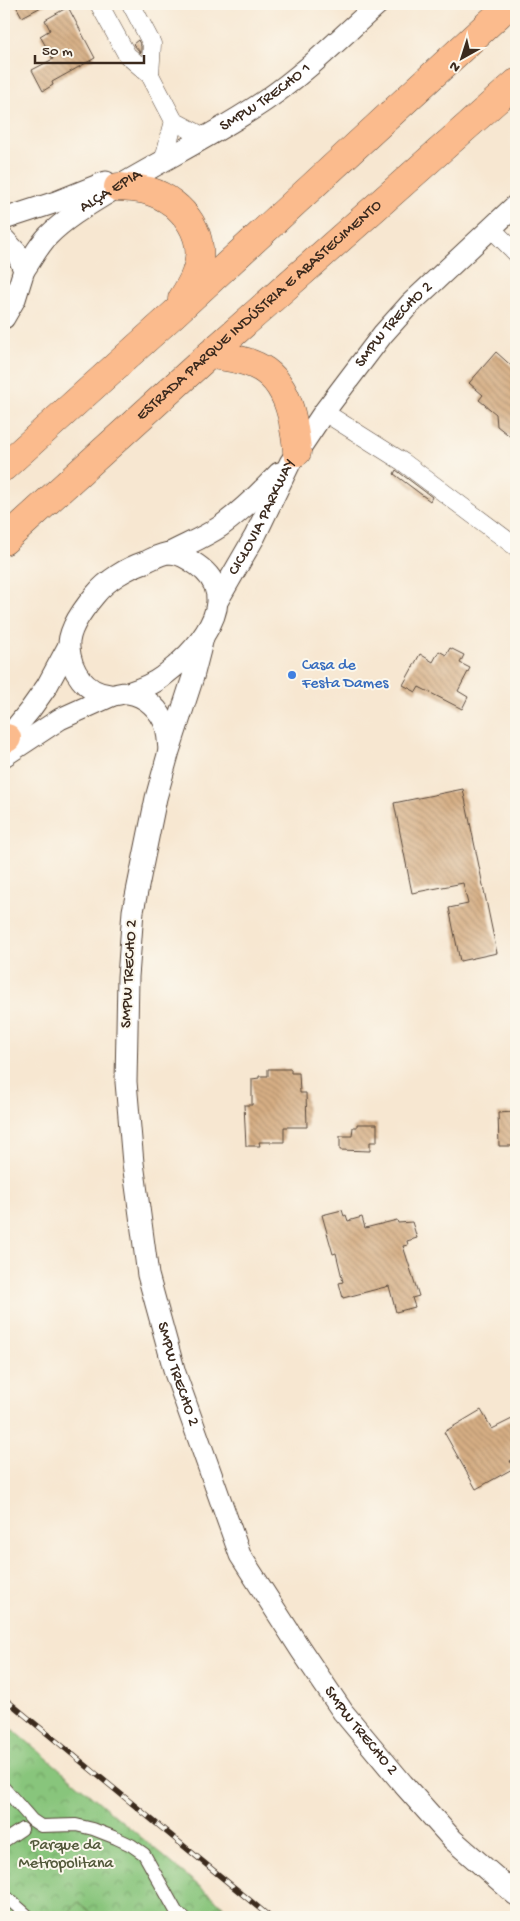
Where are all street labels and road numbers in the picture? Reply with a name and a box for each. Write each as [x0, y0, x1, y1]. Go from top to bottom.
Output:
street label: SMPW TRECHO 1 [217, 59, 315, 136]
street label: ALÇA EPIA [76, 165, 147, 218]
street label: ESTRADA PARQUE INDÚSTRIA E ABASTECIMENTO [133, 196, 387, 425]
street label: SMPW TRECHO 2 [351, 278, 437, 372]
street label: CICLOVIA PARKWAY [225, 456, 300, 579]
street label: SMPW TRECHO 2 [118, 919, 142, 1029]
street label: SMPW TRECHO 2 [152, 1320, 203, 1429]
street label: SMPW TRECHO 2 [319, 1683, 402, 1780]

